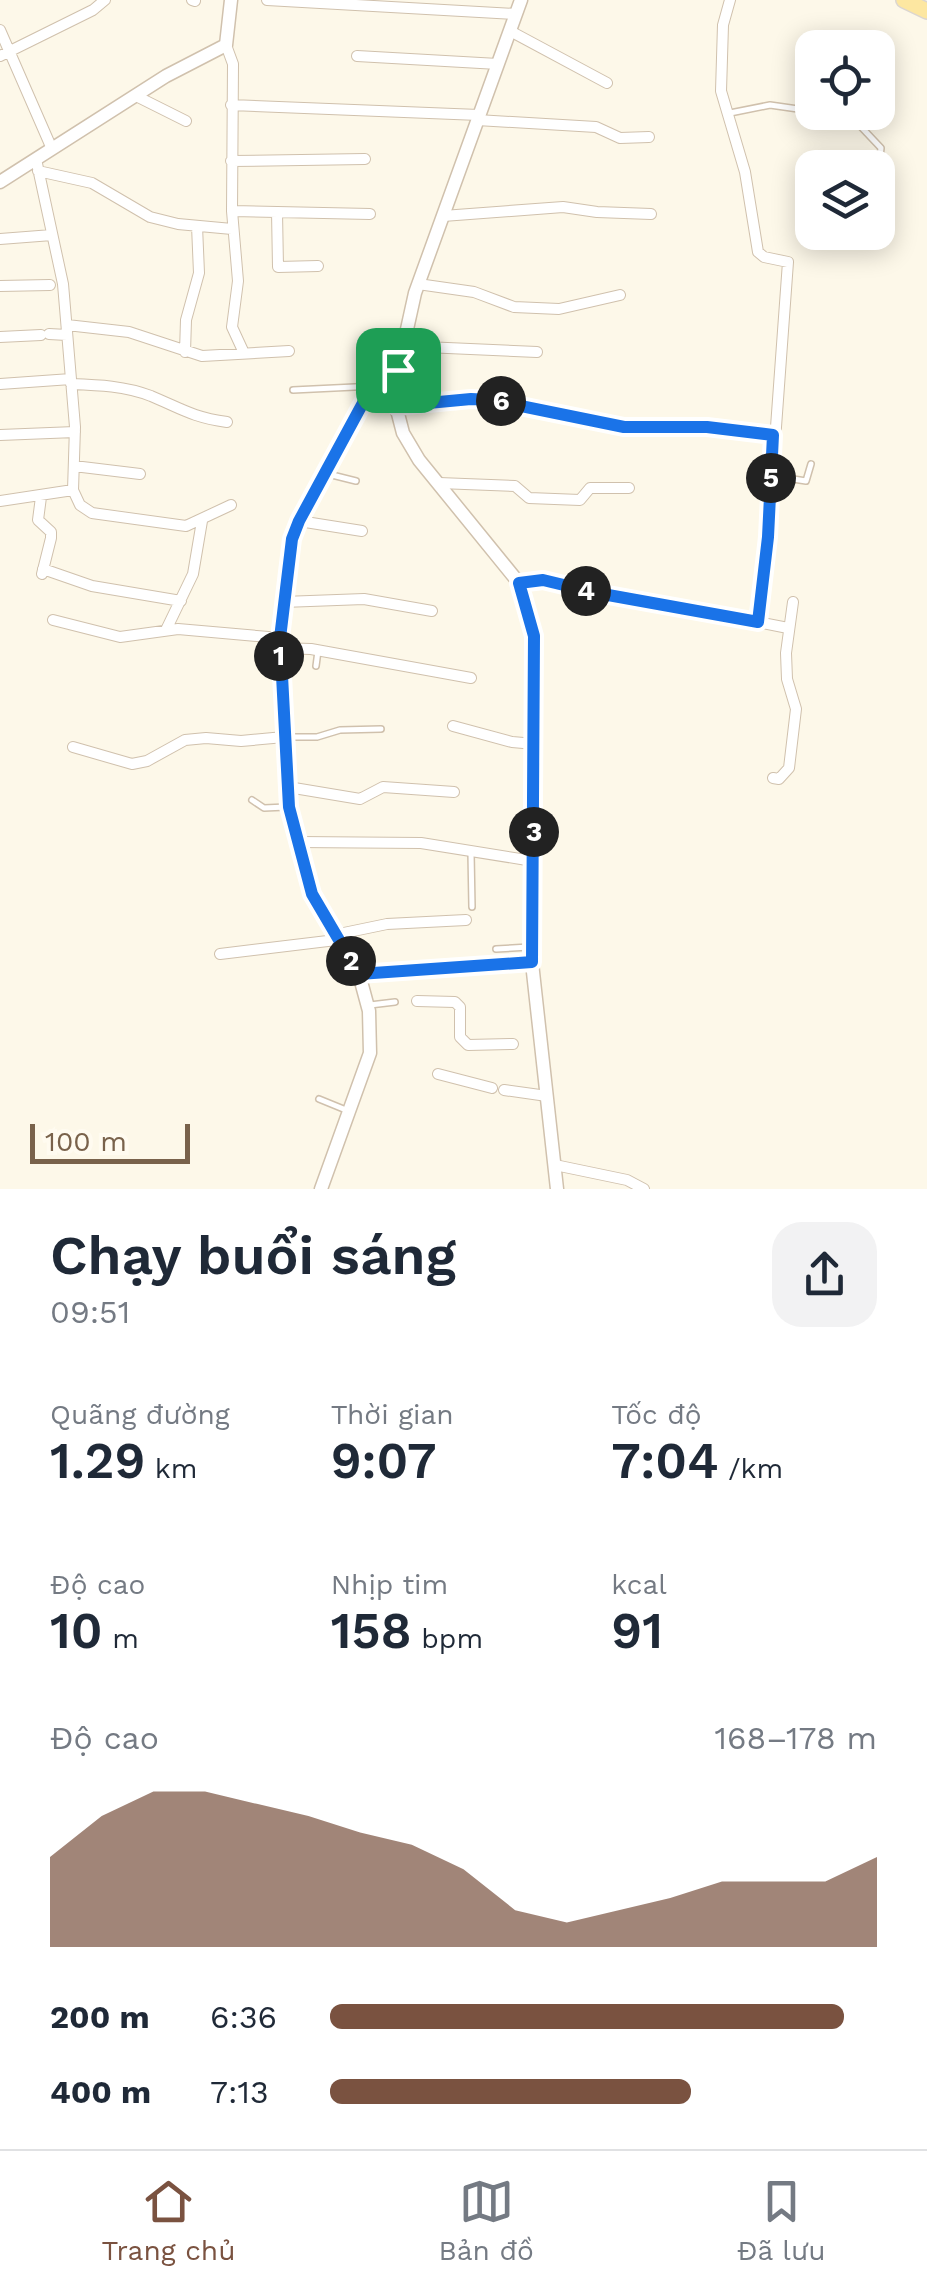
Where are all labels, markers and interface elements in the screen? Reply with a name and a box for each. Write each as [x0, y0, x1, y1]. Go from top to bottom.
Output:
map controls [795, 30, 895, 250]
button: locate [795, 30, 895, 130]
button: layers [795, 150, 895, 250]
pin [356, 328, 441, 413]
icon: arrive [371, 343, 426, 398]
pin: 6 [476, 376, 526, 426]
text: 6 [492, 384, 510, 417]
pin: 5 [746, 453, 796, 503]
text: 5 [763, 461, 779, 494]
pin: 4 [561, 566, 611, 616]
text: 4 [577, 574, 595, 607]
pin: 1 [254, 631, 304, 681]
text: 1 [273, 639, 285, 672]
pin: 3 [509, 807, 559, 857]
text: 3 [526, 815, 542, 848]
pin: 2 [326, 936, 376, 986]
text: 2 [343, 944, 359, 977]
scale bar [30, 1119, 190, 1164]
text: 100 m [45, 1125, 127, 1158]
button: share [772, 1222, 877, 1327]
text: Chạy buổi sáng [50, 1223, 456, 1287]
text: 09:51 [50, 1293, 130, 1331]
text: Quãng đường [50, 1398, 230, 1431]
text: Thời gian [331, 1398, 454, 1431]
text: Tốc độ [611, 1398, 702, 1431]
text: 1.29 [50, 1431, 145, 1490]
text: 9:07 [331, 1431, 437, 1490]
text: 7:04 [611, 1431, 719, 1490]
text: km [145, 1452, 197, 1485]
text: /km [719, 1452, 783, 1485]
text: Độ cao [50, 1568, 145, 1601]
text: Nhịp tim [331, 1568, 448, 1601]
text: kcal [611, 1568, 667, 1601]
text: 10 [50, 1601, 103, 1660]
text: 158 [331, 1601, 412, 1660]
text: 91 [611, 1601, 663, 1660]
text: m [103, 1622, 139, 1655]
text: bpm [412, 1622, 483, 1655]
text: Độ cao [50, 1719, 159, 1757]
text: 168–178 m [715, 1719, 877, 1757]
text: 200 m [50, 1998, 150, 2036]
text: 6:36 [210, 1998, 277, 2036]
text: 400 m [50, 2073, 151, 2111]
text: 7:13 [210, 2073, 269, 2111]
tab: Trang chủ [102, 2174, 235, 2267]
tab: Bản đồ [438, 2174, 534, 2267]
tab: Đã lưu [737, 2174, 825, 2267]

